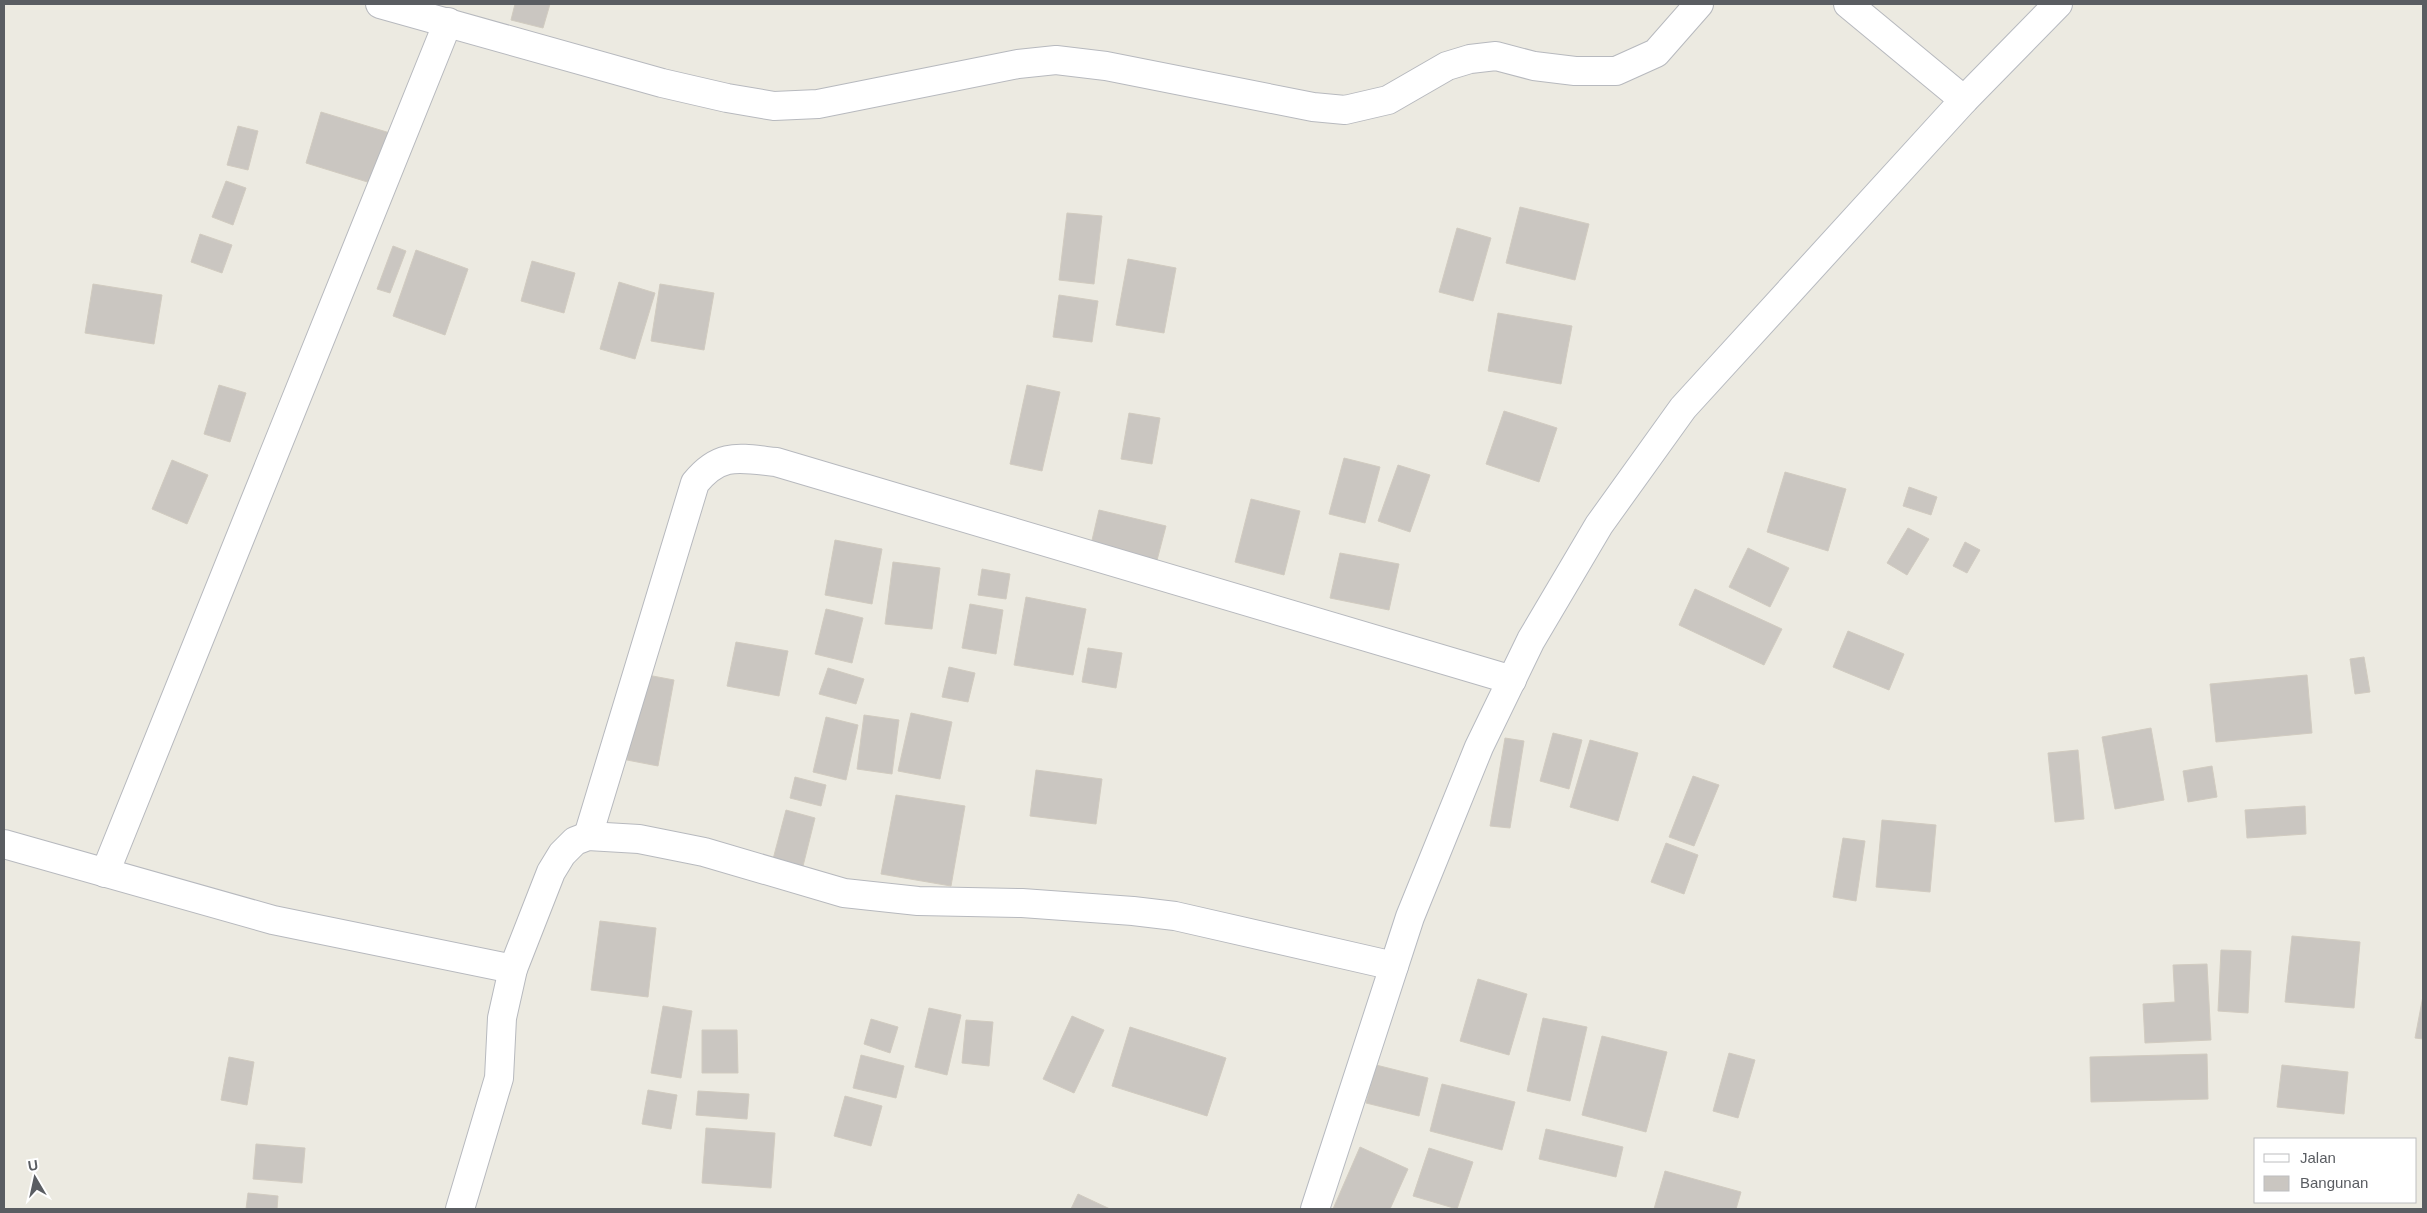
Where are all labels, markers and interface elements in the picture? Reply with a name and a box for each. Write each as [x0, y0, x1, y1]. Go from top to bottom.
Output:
legend [2254, 1138, 2417, 1203]
text: Jalan [2300, 1149, 2336, 1166]
north arrow [10, 1153, 60, 1203]
text: U [27, 1156, 39, 1174]
text: Bangunan [2300, 1174, 2368, 1191]

